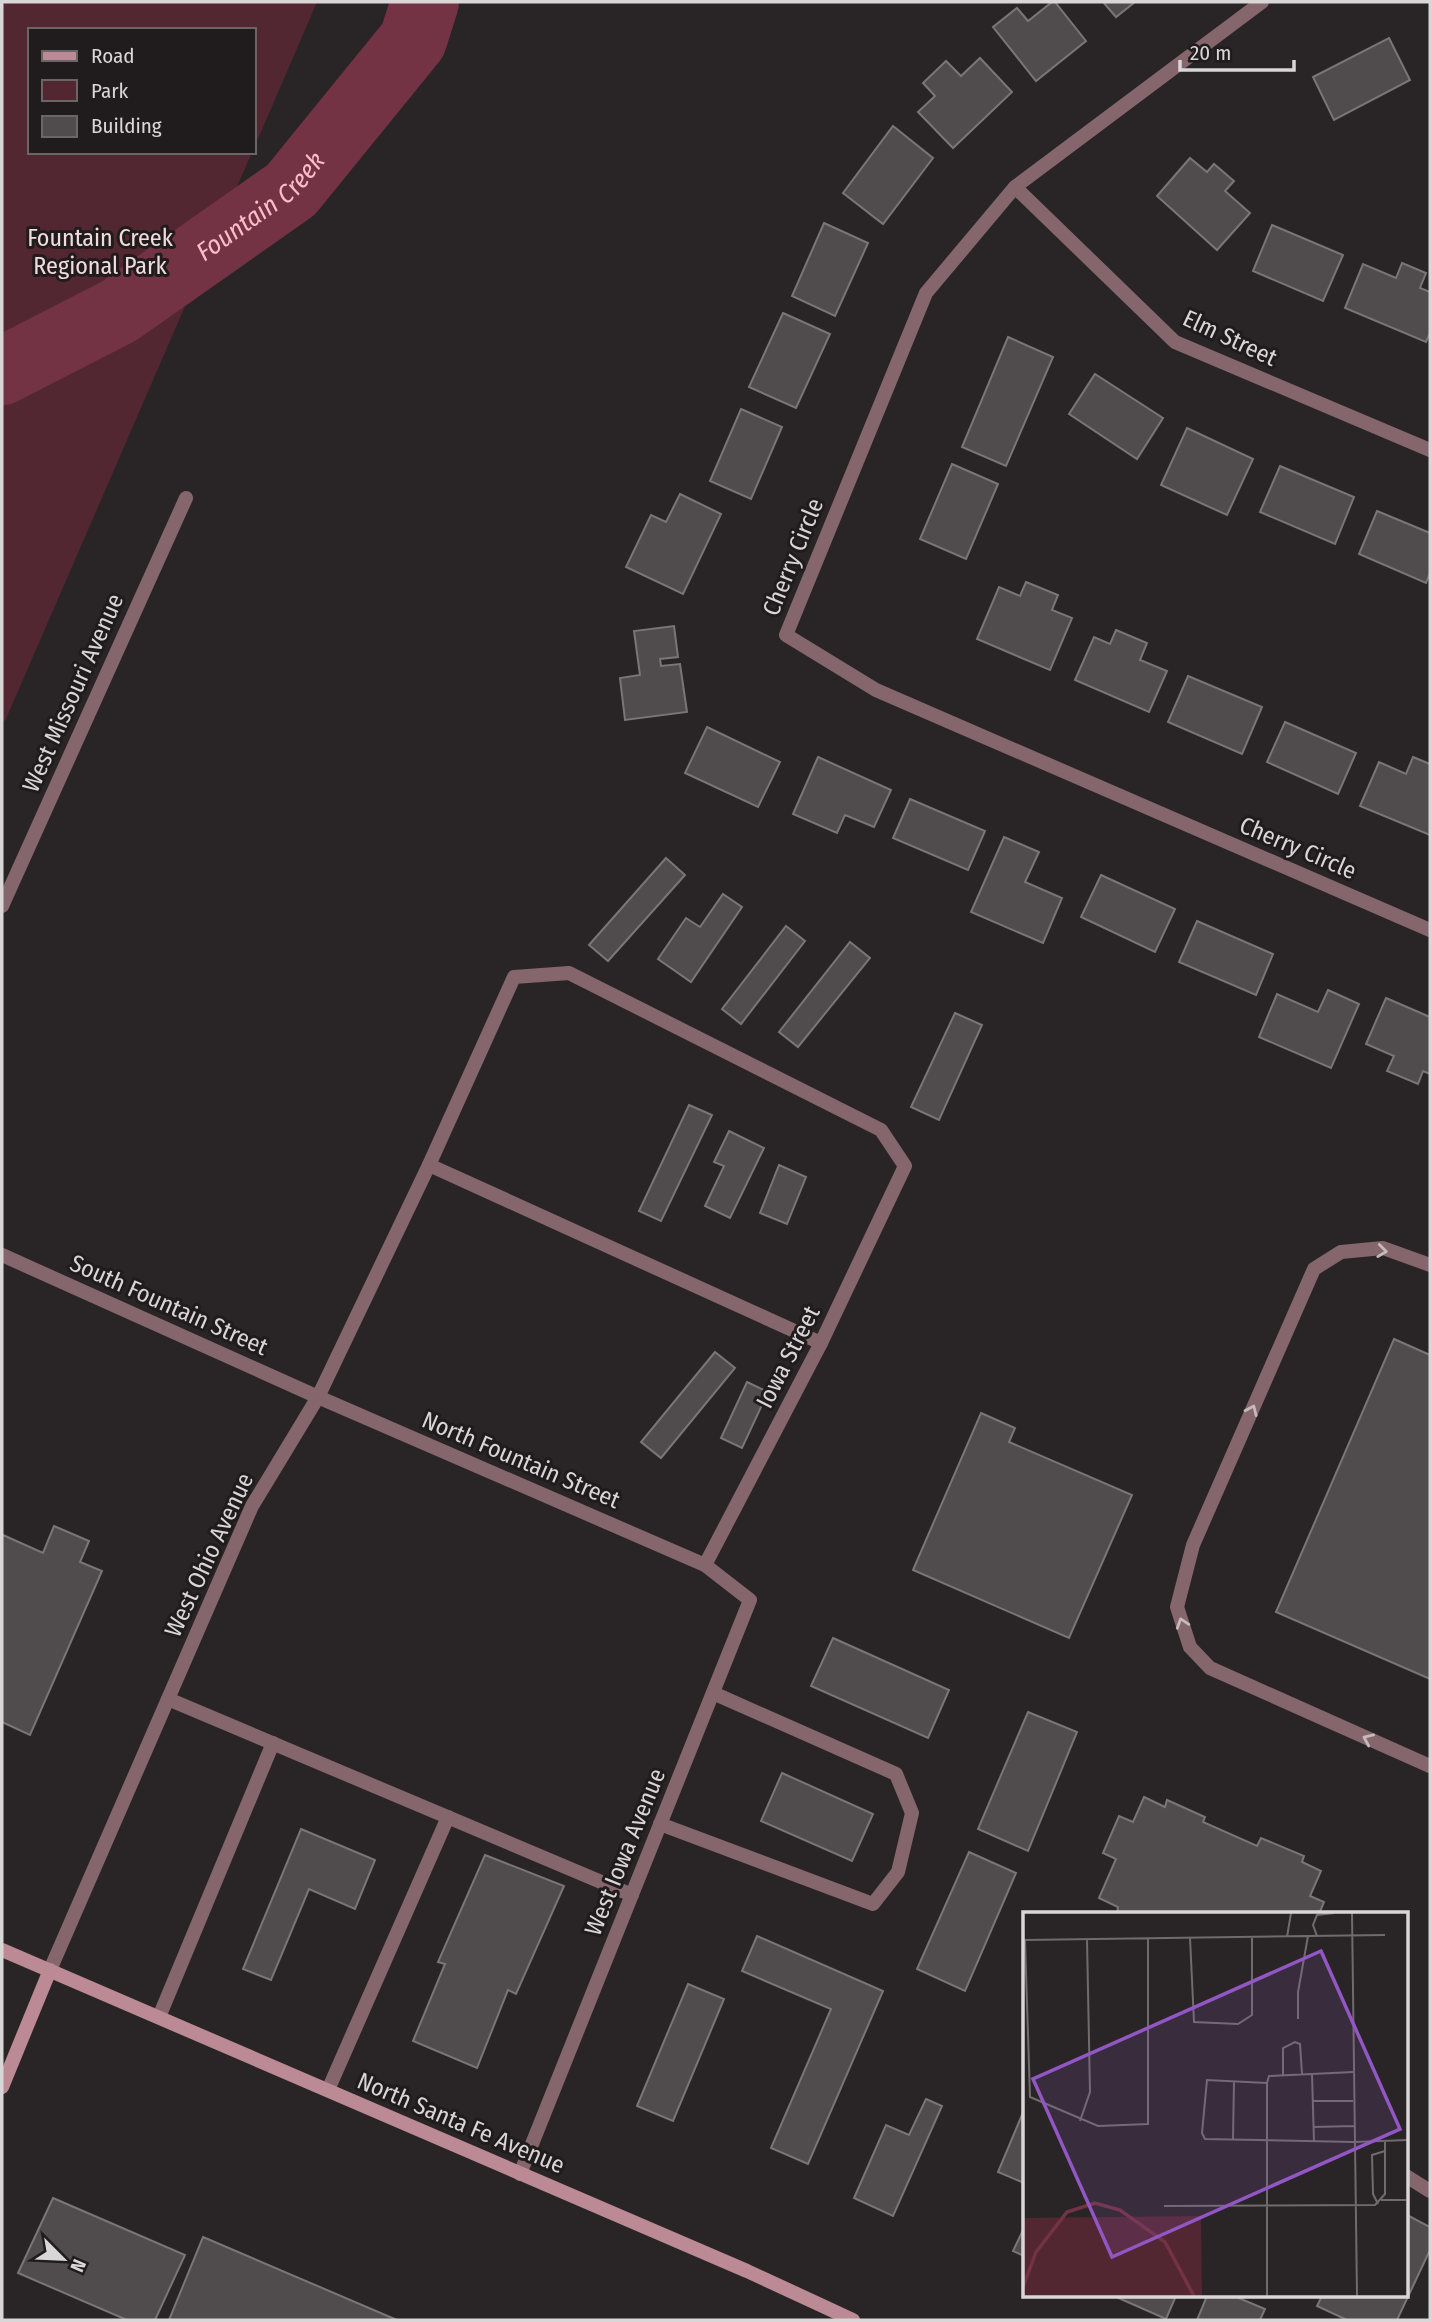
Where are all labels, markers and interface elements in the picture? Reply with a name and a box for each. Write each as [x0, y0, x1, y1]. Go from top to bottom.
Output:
legend [28, 28, 256, 154]
scale bar [1180, 28, 1294, 72]
text: 20 m [1190, 40, 1231, 66]
text: Road [91, 43, 135, 69]
text: Park [91, 78, 129, 104]
text: Building [91, 113, 162, 139]
water label: Fountain Creek [190, 146, 332, 268]
park label: Fountain Creek Regional Park [27, 224, 174, 280]
street label: Elm Street [1179, 304, 1282, 372]
street label: Cherry Circle [757, 494, 829, 620]
street label: West Missouri Avenue [17, 590, 129, 796]
street label: Cherry Circle [1236, 811, 1360, 885]
one-way arrow [1376, 1243, 1388, 1258]
street label: South Fountain Street [66, 1249, 272, 1361]
street label: Iowa Street [750, 1301, 826, 1413]
one-way arrow [1244, 1405, 1258, 1418]
street label: North Fountain Street [418, 1406, 624, 1514]
street label: West Ohio Avenue [159, 1469, 259, 1641]
one-way arrow [1176, 1617, 1191, 1629]
one-way arrow [1363, 1733, 1375, 1747]
street label: West Iowa Avenue [579, 1765, 671, 1939]
inset map [1023, 1912, 1408, 2298]
street label: North Santa Fe Avenue [353, 2067, 569, 2179]
north arrow [28, 2224, 98, 2294]
text: N [65, 2256, 91, 2276]

